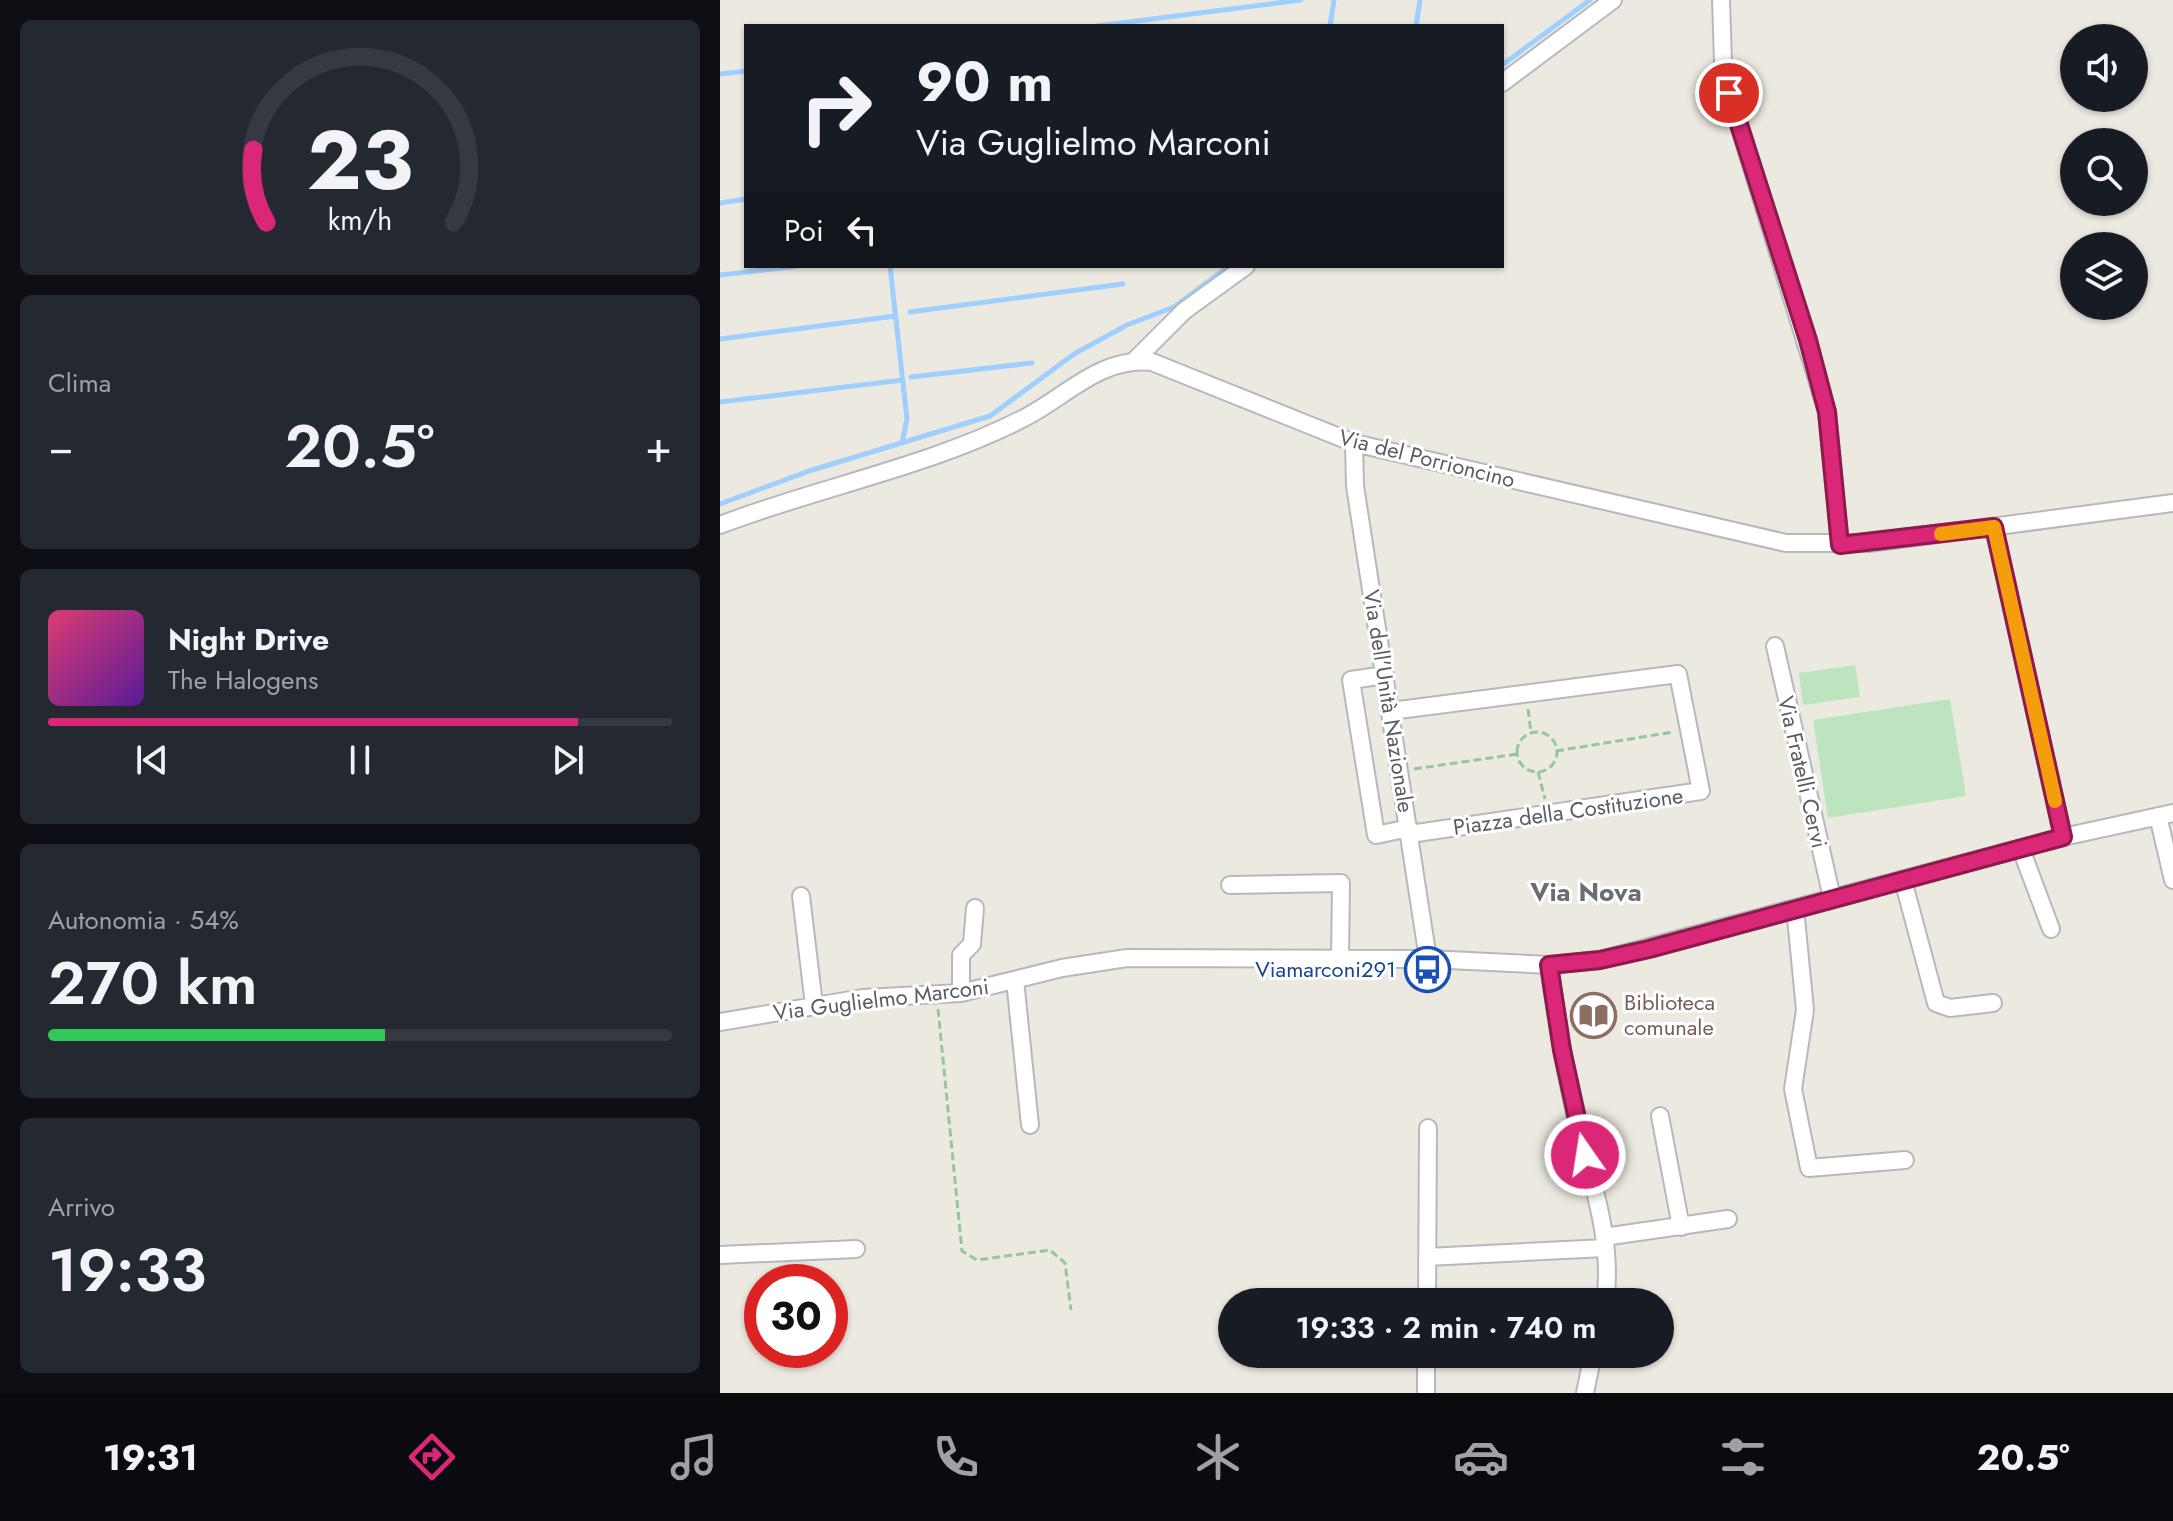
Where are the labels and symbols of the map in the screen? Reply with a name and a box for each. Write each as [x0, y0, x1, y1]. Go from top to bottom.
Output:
pin [1695, 59, 1763, 127]
street label: Via del Porrioncino [1336, 421, 1518, 495]
street label: Via dell'Unità Nazionale [1356, 587, 1422, 815]
street label: Via Fratelli Cervi [1770, 693, 1836, 851]
street label: Piazza della Costituzione [1451, 779, 1685, 843]
district label: Via Nova [1529, 873, 1642, 911]
bus stop icon: Viamarconi291 [1403, 945, 1451, 993]
place label: Viamarconi291 [1255, 953, 1396, 985]
street label: Via Guglielmo Marconi [771, 970, 991, 1028]
place label: Biblioteca comunale [1624, 986, 1715, 1043]
library icon: Biblioteca comunale [1569, 991, 1617, 1039]
position arrow [1543, 1113, 1627, 1197]
speed limit sign: 30 [744, 1264, 848, 1368]

